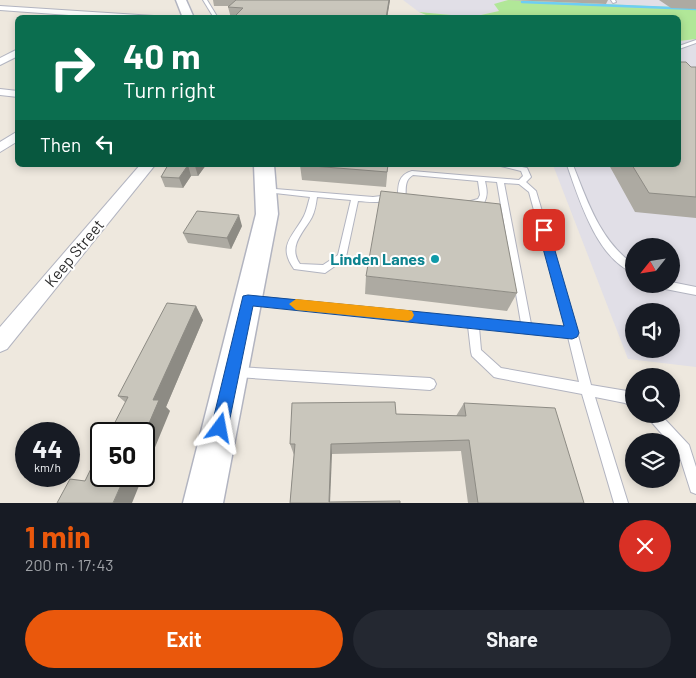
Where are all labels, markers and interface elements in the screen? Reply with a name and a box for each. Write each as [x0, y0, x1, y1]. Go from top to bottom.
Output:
text: 40 m [123, 34, 200, 76]
icon: right [40, 35, 105, 100]
text: Turn right [123, 76, 216, 102]
icon: left [91, 130, 119, 158]
text: Then [40, 133, 81, 156]
pin [523, 209, 565, 251]
street label: Keep Street [40, 215, 107, 290]
icon: arrive [530, 216, 558, 244]
north arrow [625, 238, 680, 292]
map controls [625, 238, 680, 488]
place label: Linden Lanes [330, 249, 425, 268]
marker: Linden Lanes [429, 253, 441, 265]
button: sound [625, 303, 680, 358]
button: search [625, 368, 680, 423]
position arrow [193, 401, 245, 453]
speed limit sign: 50 [90, 422, 155, 487]
text: 44 [32, 433, 63, 463]
button: layers [625, 433, 680, 488]
text: km/h [34, 460, 61, 474]
text: 1 min [25, 518, 91, 554]
button: close [619, 520, 671, 572]
text: 200 m · 17:43 [25, 555, 114, 574]
button: Exit [25, 610, 343, 668]
button: Share [353, 610, 671, 668]

